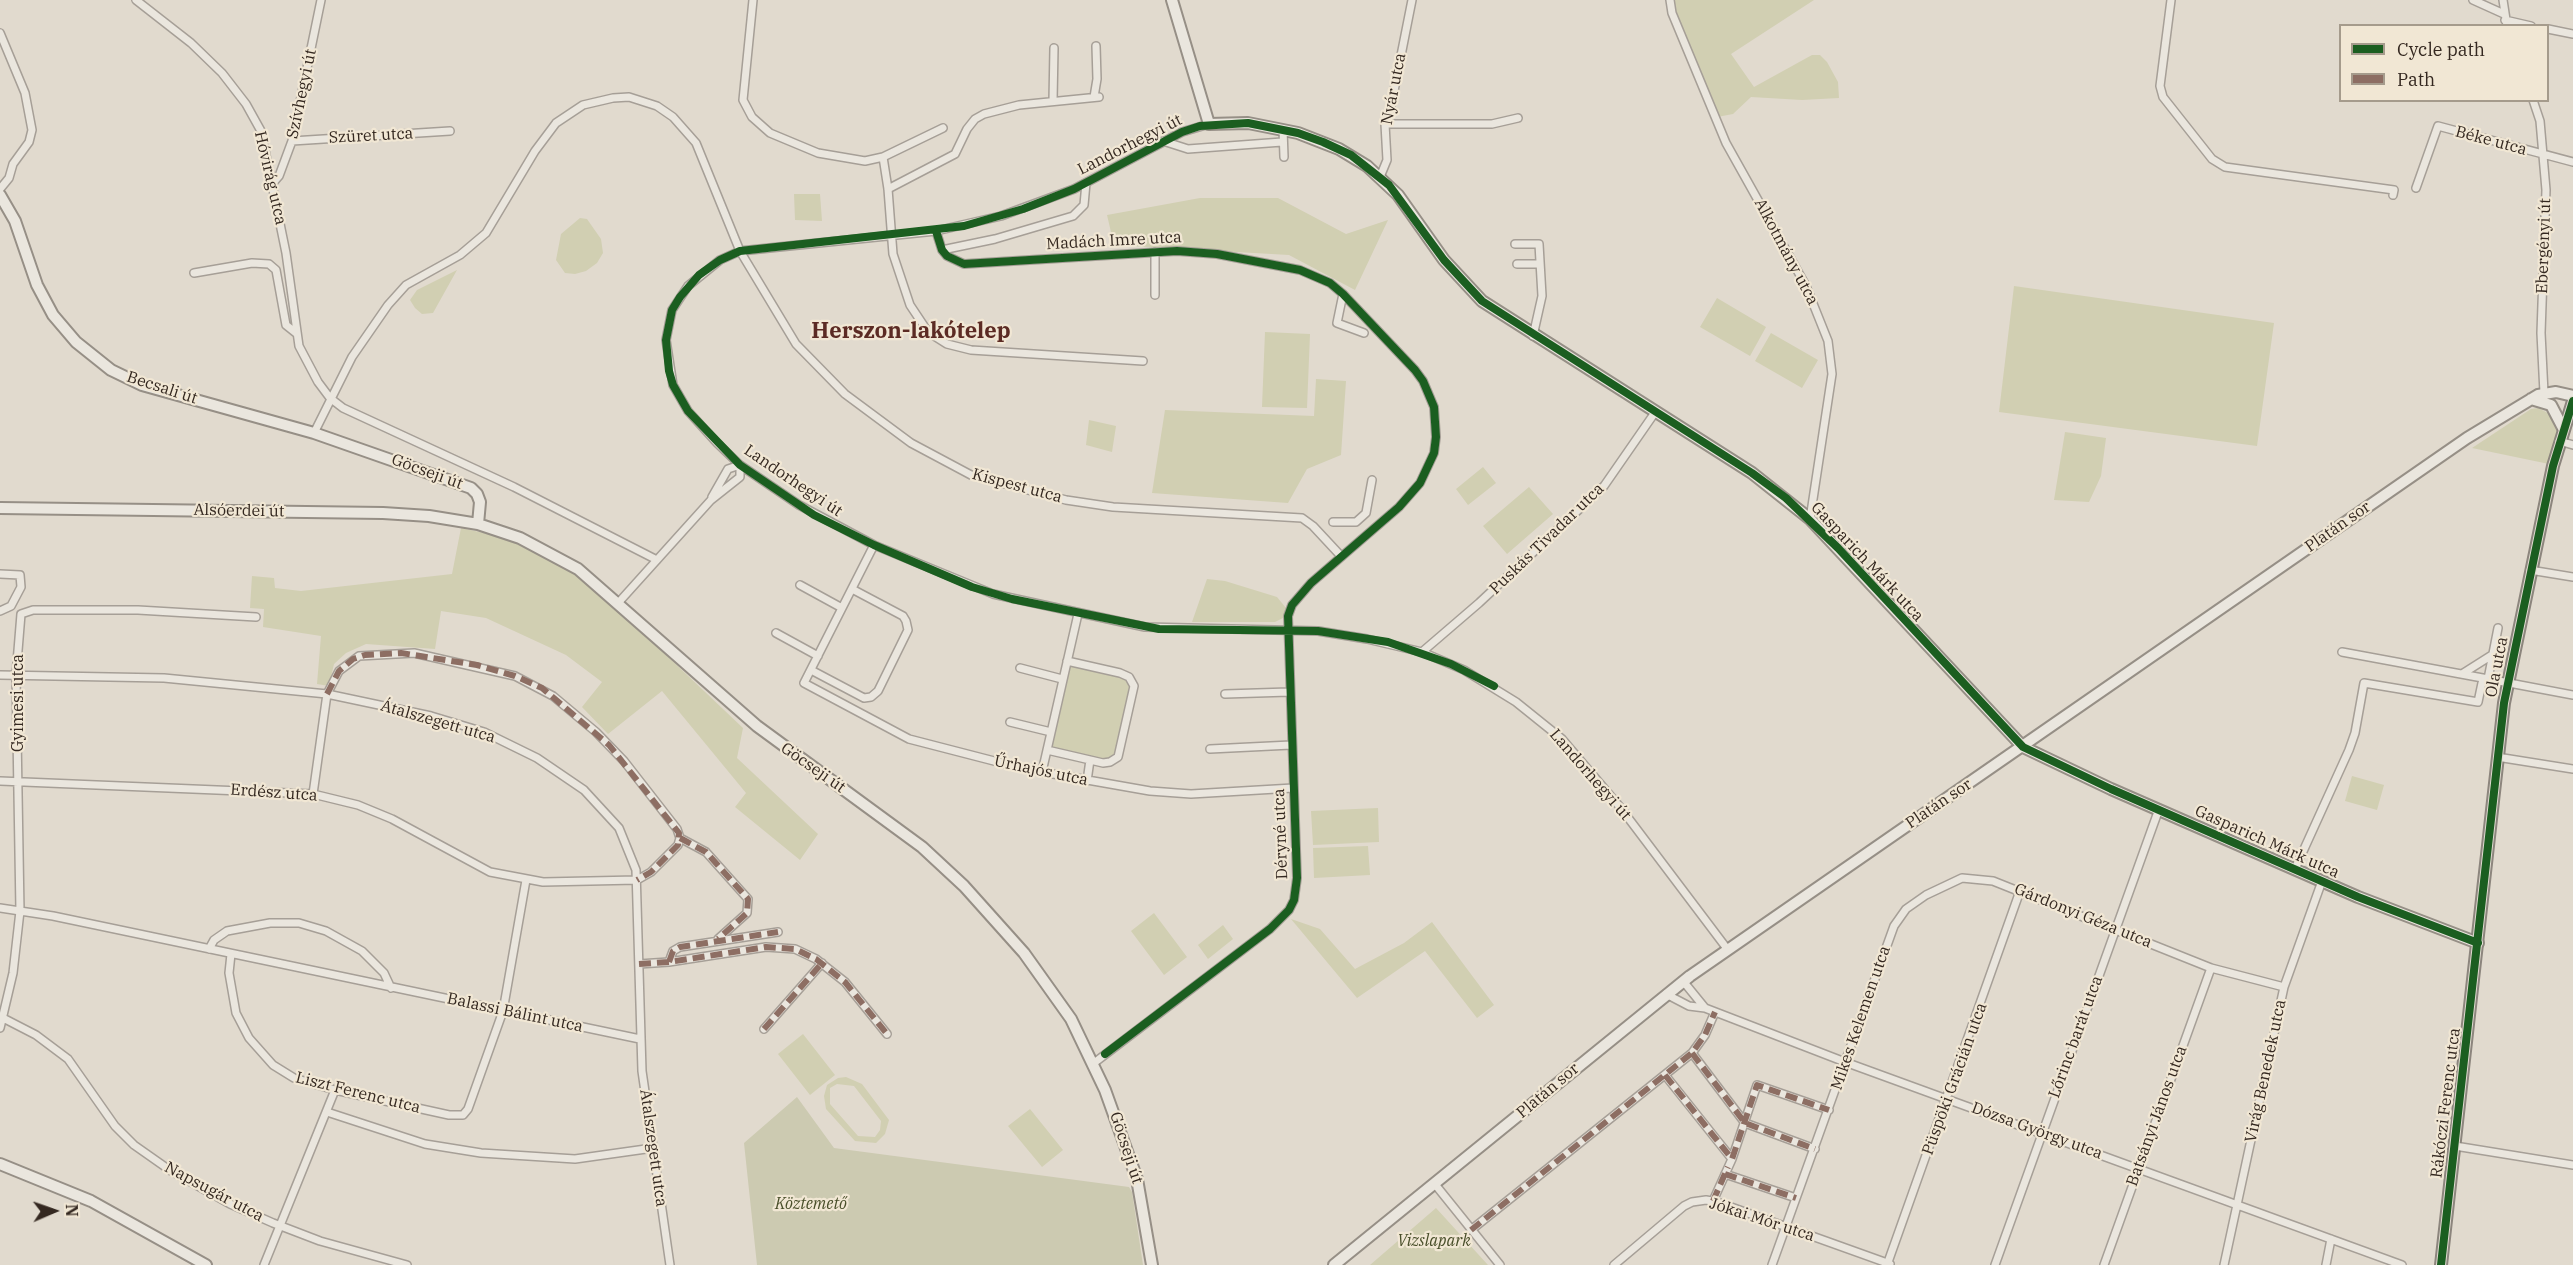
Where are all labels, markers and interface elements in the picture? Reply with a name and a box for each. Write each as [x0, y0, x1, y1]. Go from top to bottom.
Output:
legend [2339, 24, 2549, 102]
text: Cycle path [2397, 38, 2485, 61]
street label: Szívhegyi út [283, 47, 321, 141]
street label: Nyár utca [1378, 51, 1410, 127]
text: Path [2397, 68, 2435, 91]
street label: Landorhegyi út [1075, 110, 1185, 180]
street label: Béke utca [2453, 122, 2529, 160]
street label: Szüret utca [328, 124, 414, 148]
street label: Hóvirág utca [250, 129, 290, 227]
street label: Alkotmány utca [1750, 195, 1822, 309]
street label: Ebergényi út [2533, 198, 2555, 294]
street label: Madách Imre utca [1046, 228, 1182, 254]
district label: Herszon-lakótelep [811, 319, 1011, 345]
street label: Becsali út [124, 368, 200, 408]
street label: Landorhegyi út [740, 441, 846, 521]
street label: Göcseji út [389, 450, 465, 494]
street label: Kispest utca [970, 465, 1064, 507]
street label: Puskás Tivadar utca [1486, 479, 1608, 599]
street label: Platán sor [2302, 497, 2374, 557]
street label: Gasparich Márk utca [1807, 498, 1927, 626]
street label: Alsóerdei út [193, 501, 285, 521]
street label: Ola utca [2482, 635, 2512, 699]
street label: Gyimesi utca [8, 654, 28, 752]
street label: Átalszegett utca [378, 696, 498, 748]
street label: Landorhegyi út [1545, 725, 1635, 825]
street label: Göcseji út [777, 739, 849, 797]
street label: Űrhajós utca [992, 752, 1090, 790]
street label: Platán sor [1902, 775, 1976, 833]
street label: Erdész utca [230, 780, 318, 806]
street label: Déryné utca [1270, 788, 1292, 880]
street label: Gasparich Márk utca [2192, 801, 2342, 883]
street label: Gárdonyi Géza utca [2011, 880, 2155, 952]
street label: Mikes Kelemen utca [1827, 943, 1895, 1093]
street label: Lőrinc barát utca [2045, 973, 2107, 1101]
street label: Balassi Bálint utca [445, 989, 585, 1037]
street label: Virág Benedek utca [2241, 998, 2291, 1144]
street label: Püspöki Grácián utca [1919, 1000, 1991, 1158]
street label: Rákóczi Ferenc utca [2427, 1027, 2465, 1179]
street label: Batsányi János utca [2123, 1043, 2191, 1189]
street label: Platán sor [1513, 1059, 1583, 1123]
street label: Liszt Ferenc utca [294, 1068, 422, 1118]
street label: Átalszegett utca [635, 1088, 671, 1208]
street label: Dózsa György utca [1969, 1098, 2105, 1164]
street label: Göcseji út [1105, 1110, 1147, 1186]
street label: Napsugár utca [161, 1158, 267, 1226]
north arrow [24, 1181, 84, 1241]
park label: Köztemető [775, 1194, 847, 1214]
street label: Jókai Mór utca [1707, 1194, 1817, 1246]
text: N [62, 1204, 82, 1217]
park label: Vizslapark [1397, 1231, 1471, 1251]

